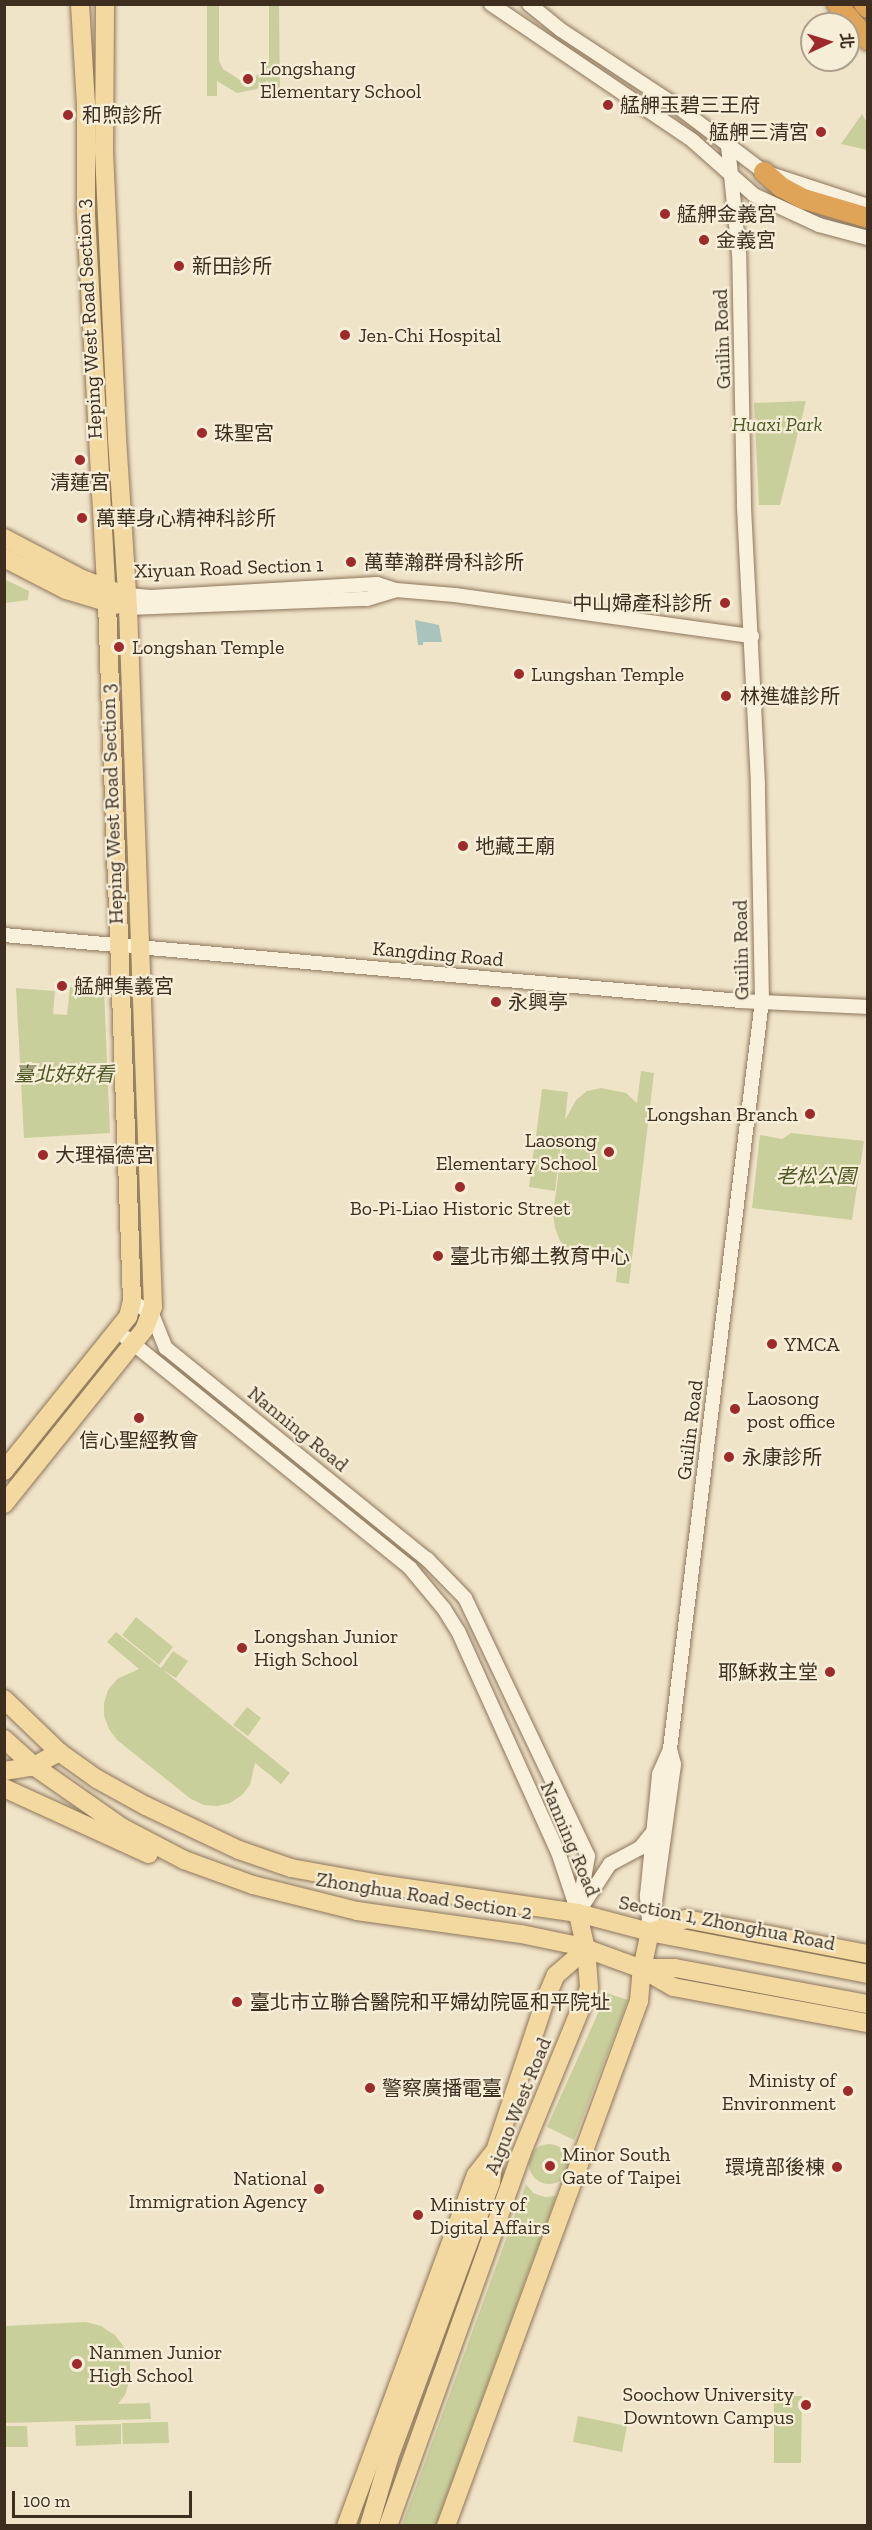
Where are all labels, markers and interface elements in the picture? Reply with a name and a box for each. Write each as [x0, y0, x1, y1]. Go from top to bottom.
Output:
north arrow [800, 12, 860, 72]
text: 北 [836, 32, 856, 49]
place label: Longshang Elementary School [260, 56, 422, 103]
marker: Longshang Elementary School [241, 72, 255, 86]
place label: 艋舺玉碧三王府 [620, 93, 760, 117]
marker: 艋舺玉碧三王府 [601, 98, 615, 112]
place label: 和煦診所 [82, 103, 162, 127]
marker: 和煦診所 [59, 106, 77, 124]
place label: 艋舺三清宮 [709, 120, 809, 144]
marker: 艋舺三清宮 [814, 125, 828, 139]
street label: Heping West Road Section 3 [71, 198, 107, 440]
place label: 艋舺金義宮 [677, 202, 777, 226]
marker: 艋舺金義宮 [658, 207, 672, 221]
place label: 金義宮 [716, 228, 776, 252]
marker: 金義宮 [697, 233, 711, 247]
place label: 新田診所 [192, 254, 272, 278]
marker: 新田診所 [170, 257, 188, 275]
street label: Guilin Road [708, 288, 736, 390]
place label: Jen-Chi Hospital [358, 323, 501, 347]
marker: Jen-Chi Hospital [336, 326, 354, 344]
park label: Huaxi Park [732, 412, 822, 436]
place label: 珠聖宮 [214, 421, 274, 445]
marker: 珠聖宮 [195, 426, 209, 440]
marker: 清蓮宮 [73, 453, 87, 467]
place label: 清蓮宮 [50, 470, 110, 494]
place label: 萬華身心精神科診所 [96, 506, 276, 530]
marker: 萬華身心精神科診所 [73, 509, 91, 527]
place label: 萬華瀚群骨科診所 [364, 550, 524, 574]
street label: Xiyuan Road Section 1 [134, 553, 324, 583]
marker: 萬華瀚群骨科診所 [342, 553, 360, 571]
place label: 中山婦產科診所 [572, 591, 712, 615]
marker: 中山婦產科診所 [716, 594, 734, 612]
place label: Longshan Temple [132, 635, 285, 659]
marker: Longshan Temple [110, 638, 128, 656]
place label: Lungshan Temple [531, 662, 684, 686]
marker: Lungshan Temple [512, 667, 526, 681]
street label: Heping West Road Section 3 [96, 683, 128, 925]
place label: 林進雄診所 [740, 684, 840, 708]
marker: 林進雄診所 [717, 687, 735, 705]
place label: 地藏王廟 [475, 834, 555, 858]
marker: 地藏王廟 [456, 839, 470, 853]
street label: Guilin Road [728, 900, 754, 1000]
street label: Kangding Road [371, 936, 505, 972]
place label: 艋舺集義宮 [74, 974, 174, 998]
marker: 艋舺集義宮 [55, 979, 69, 993]
place label: 永興亭 [508, 990, 568, 1014]
marker: 永興亭 [489, 995, 503, 1009]
park label: 臺北好好看 [14, 1062, 114, 1086]
place label: Longshan Branch [647, 1102, 798, 1126]
marker: Longshan Branch [803, 1107, 817, 1121]
place label: Laosong Elementary School [435, 1128, 597, 1175]
place label: 大理福德宮 [55, 1143, 155, 1167]
marker: Laosong Elementary School [602, 1145, 616, 1159]
marker: 大理福德宮 [36, 1148, 50, 1162]
park label: 老松公園 [776, 1164, 856, 1188]
marker: Bo-Pi-Liao Historic Street [453, 1180, 467, 1194]
place label: Bo-Pi-Liao Historic Street [350, 1196, 570, 1220]
place label: 臺北市鄉土教育中心 [450, 1244, 630, 1268]
marker: 臺北市鄉土教育中心 [431, 1249, 445, 1263]
place label: YMCA [784, 1332, 840, 1356]
marker: YMCA [765, 1337, 779, 1351]
street label: Guilin Road [672, 1379, 708, 1481]
street label: Nanning Road [243, 1381, 353, 1477]
place label: Laosong post office [747, 1386, 835, 1433]
marker: Laosong post office [728, 1402, 742, 1416]
marker: 信心聖經教會 [132, 1411, 146, 1425]
place label: 信心聖經教會 [79, 1428, 199, 1452]
place label: 永康診所 [742, 1445, 822, 1469]
marker: 永康診所 [720, 1448, 738, 1466]
place label: Longshan Junior High School [254, 1624, 399, 1671]
marker: Longshan Junior High School [235, 1641, 249, 1655]
place label: 耶穌救主堂 [718, 1660, 818, 1684]
marker: 耶穌救主堂 [823, 1665, 837, 1679]
street label: Nanning Road [535, 1778, 605, 1900]
street label: Zhonghua Road Section 2 [314, 1867, 534, 1925]
street label: Section 1, Zhonghua Road [617, 1890, 837, 1956]
place label: 臺北市立聯合醫院和平婦幼院區和平院址 [250, 1990, 610, 2014]
marker: 臺北市立聯合醫院和平婦幼院區和平院址 [228, 1993, 246, 2011]
street label: Aiguo West Road [479, 2034, 557, 2178]
place label: Ministy of Environment [722, 2068, 836, 2115]
place label: 警察廣播電臺 [382, 2076, 502, 2100]
marker: 警察廣播電臺 [363, 2081, 377, 2095]
marker: Ministy of Environment [841, 2084, 855, 2098]
place label: Minor South Gate of Taipei [562, 2142, 681, 2189]
place label: 環境部後棟 [725, 2155, 825, 2179]
marker: Minor South Gate of Taipei [543, 2159, 557, 2173]
marker: 環境部後棟 [830, 2160, 844, 2174]
place label: National Immigration Agency [128, 2166, 307, 2213]
marker: National Immigration Agency [312, 2182, 326, 2196]
place label: Ministry of Digital Affairs [430, 2192, 551, 2239]
marker: Ministry of Digital Affairs [411, 2208, 425, 2222]
place label: Nanmen Junior High School [89, 2340, 223, 2387]
marker: Nanmen Junior High School [70, 2357, 84, 2371]
place label: Soochow University Downtown Campus [622, 2382, 794, 2429]
marker: Soochow University Downtown Campus [799, 2398, 813, 2412]
scale bar [15, 2479, 195, 2517]
text: 100 m [23, 2490, 70, 2512]

